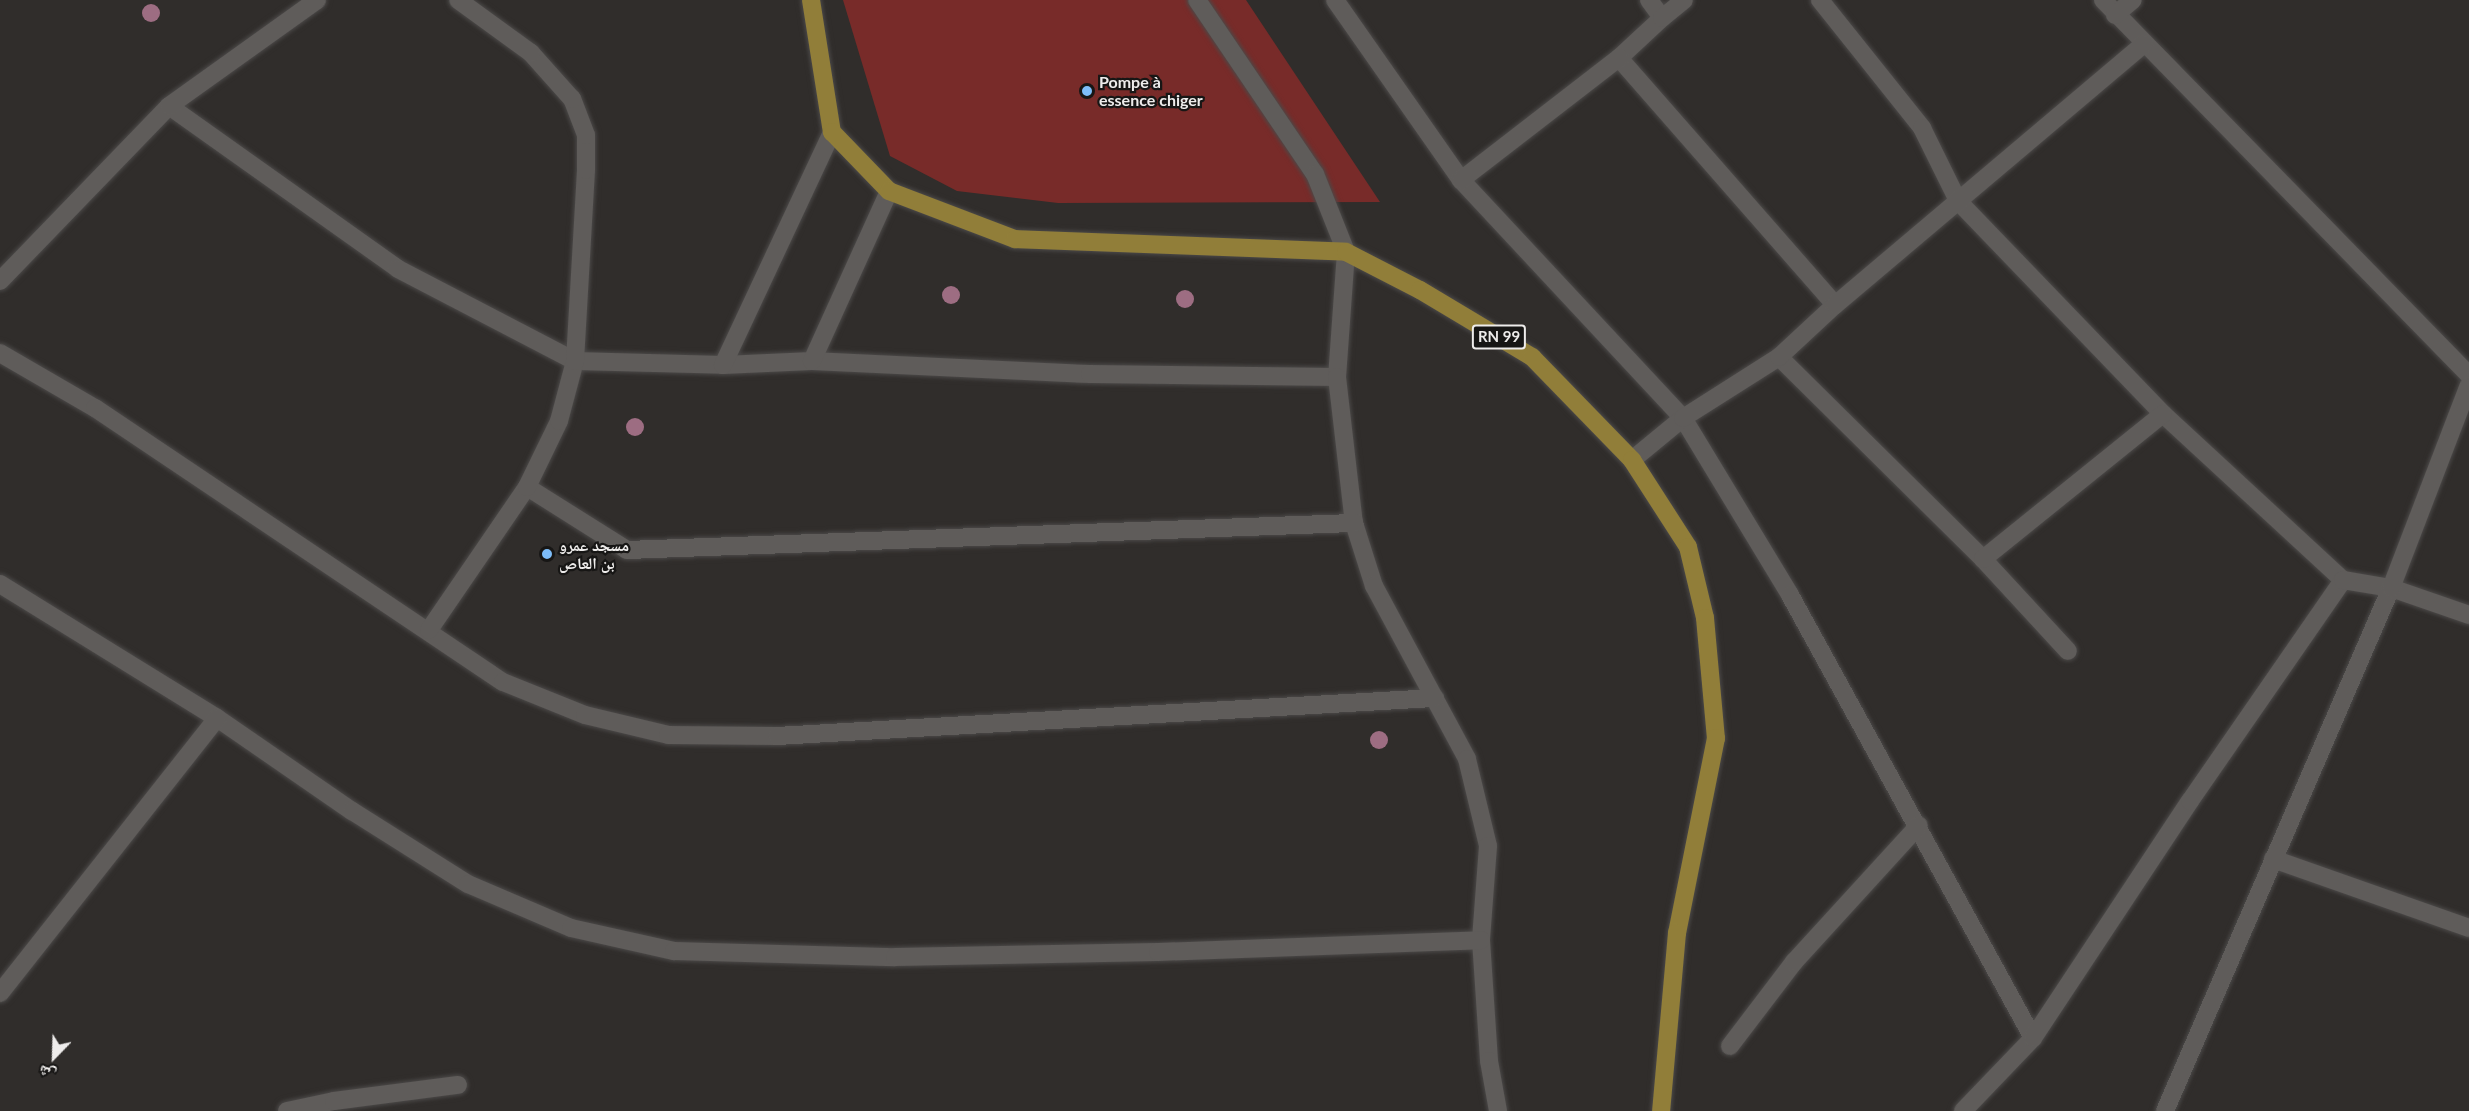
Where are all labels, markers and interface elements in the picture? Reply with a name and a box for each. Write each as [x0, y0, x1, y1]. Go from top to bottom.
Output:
place label: Pompe à essence chiger [1099, 72, 1203, 110]
marker: Pompe à essence chiger [1080, 84, 1094, 98]
road number: RN 99 [1470, 325, 1528, 349]
place label: مسجد عمرو بن العاص [559, 535, 629, 573]
marker: مسجد عمرو بن العاص [540, 547, 554, 561]
north arrow [24, 1027, 84, 1087]
text: ش [35, 1062, 58, 1086]

